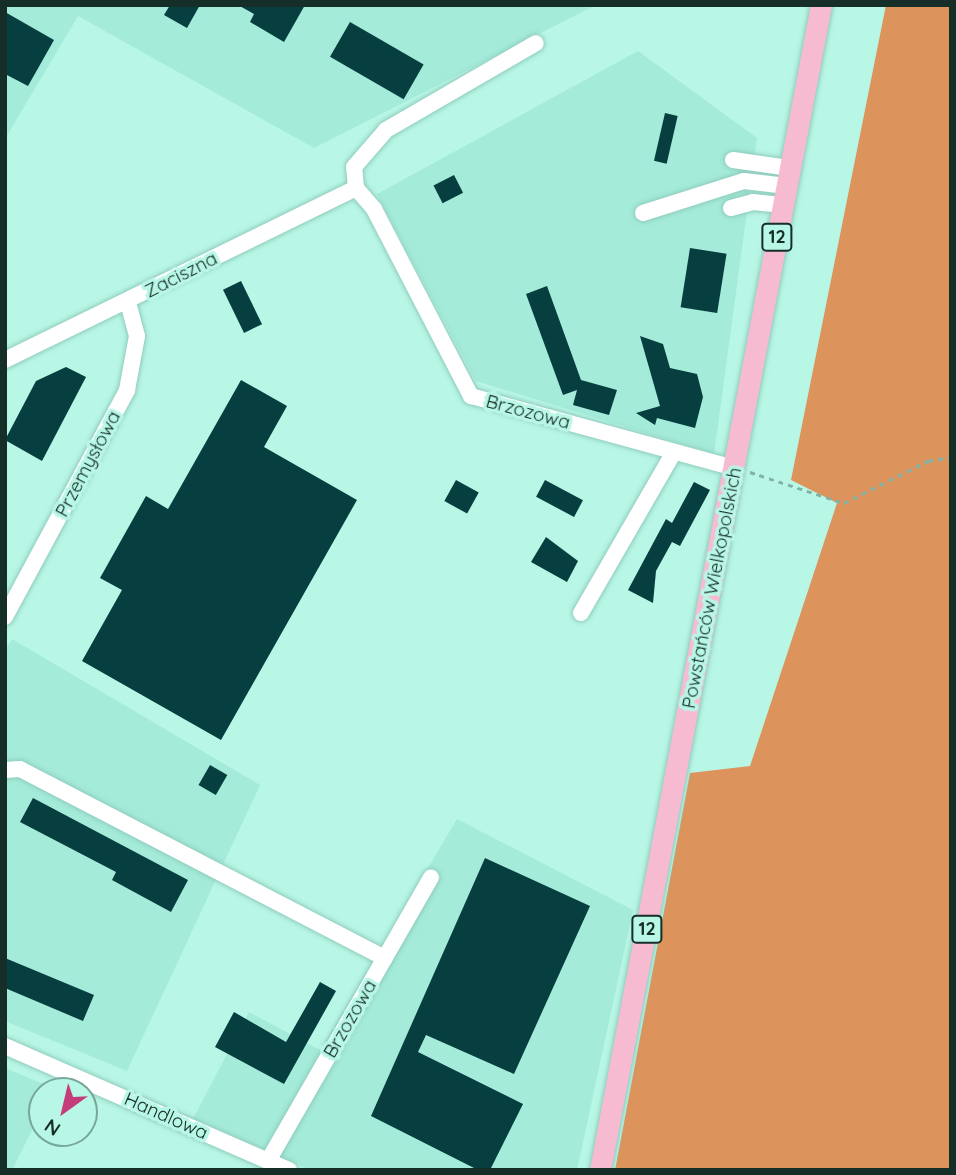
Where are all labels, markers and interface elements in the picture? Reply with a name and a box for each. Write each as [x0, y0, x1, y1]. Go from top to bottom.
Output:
road number: 12 [761, 222, 793, 251]
street label: Zaciszna [141, 247, 221, 303]
street label: Brzozowa [483, 390, 573, 434]
street label: Przemysłowa [51, 407, 125, 521]
street label: Powstańców Wielkopolskich [677, 465, 747, 711]
road number: 12 [631, 914, 663, 944]
street label: Brzozowa [319, 976, 381, 1062]
north arrow [28, 1077, 98, 1147]
street label: Handlowa [121, 1087, 211, 1145]
text: N [40, 1114, 65, 1142]

